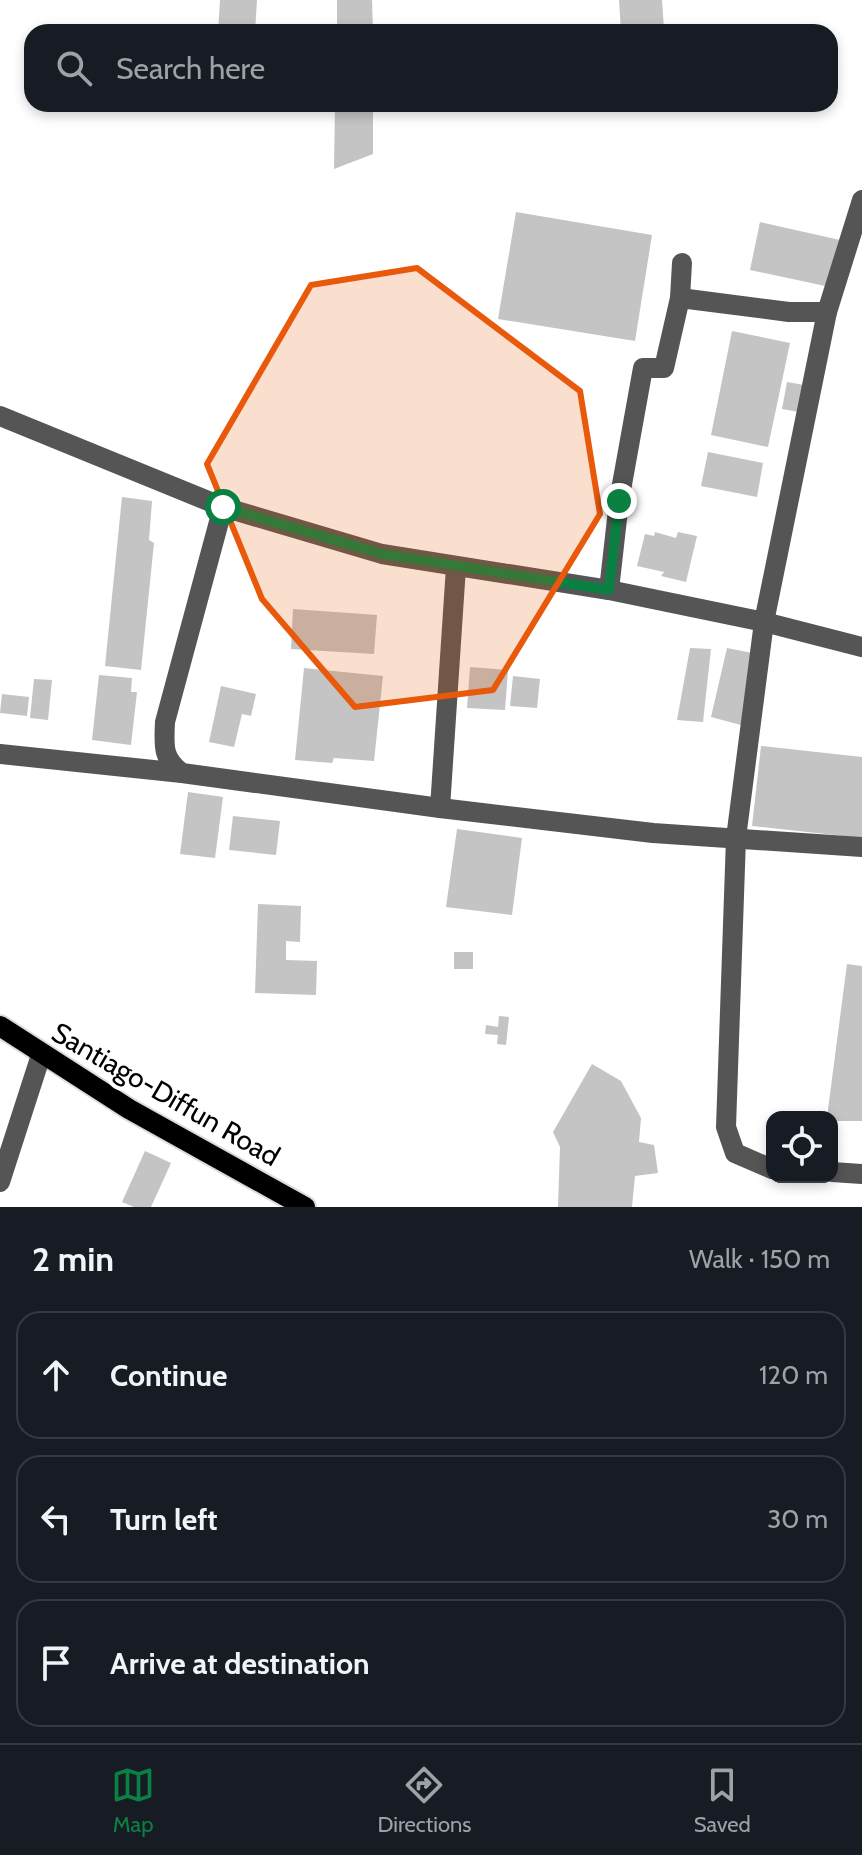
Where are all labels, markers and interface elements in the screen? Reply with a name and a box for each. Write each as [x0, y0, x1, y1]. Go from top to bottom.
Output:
search box [24, 24, 838, 112]
icon: search [52, 46, 96, 90]
text: Search here [116, 50, 265, 87]
route end [601, 483, 637, 519]
route start [205, 489, 241, 525]
street label: Santiago-Diffun Road [46, 1015, 286, 1173]
map controls [766, 1111, 838, 1183]
button: locate [766, 1111, 838, 1183]
text: 2 min [32, 1238, 114, 1280]
text: Walk · 150 m [689, 1243, 830, 1275]
icon: ahead [34, 1353, 78, 1397]
text: Continue [110, 1357, 227, 1394]
text: 120 m [759, 1359, 828, 1391]
icon: left [34, 1497, 78, 1541]
text: Turn left [110, 1501, 218, 1538]
text: 30 m [767, 1503, 828, 1535]
icon: arrive [34, 1641, 78, 1685]
text: Arrive at destination [110, 1645, 370, 1682]
tab: Map [111, 1763, 155, 1838]
tab: Directions [377, 1763, 471, 1838]
tab: Saved [694, 1763, 751, 1838]

